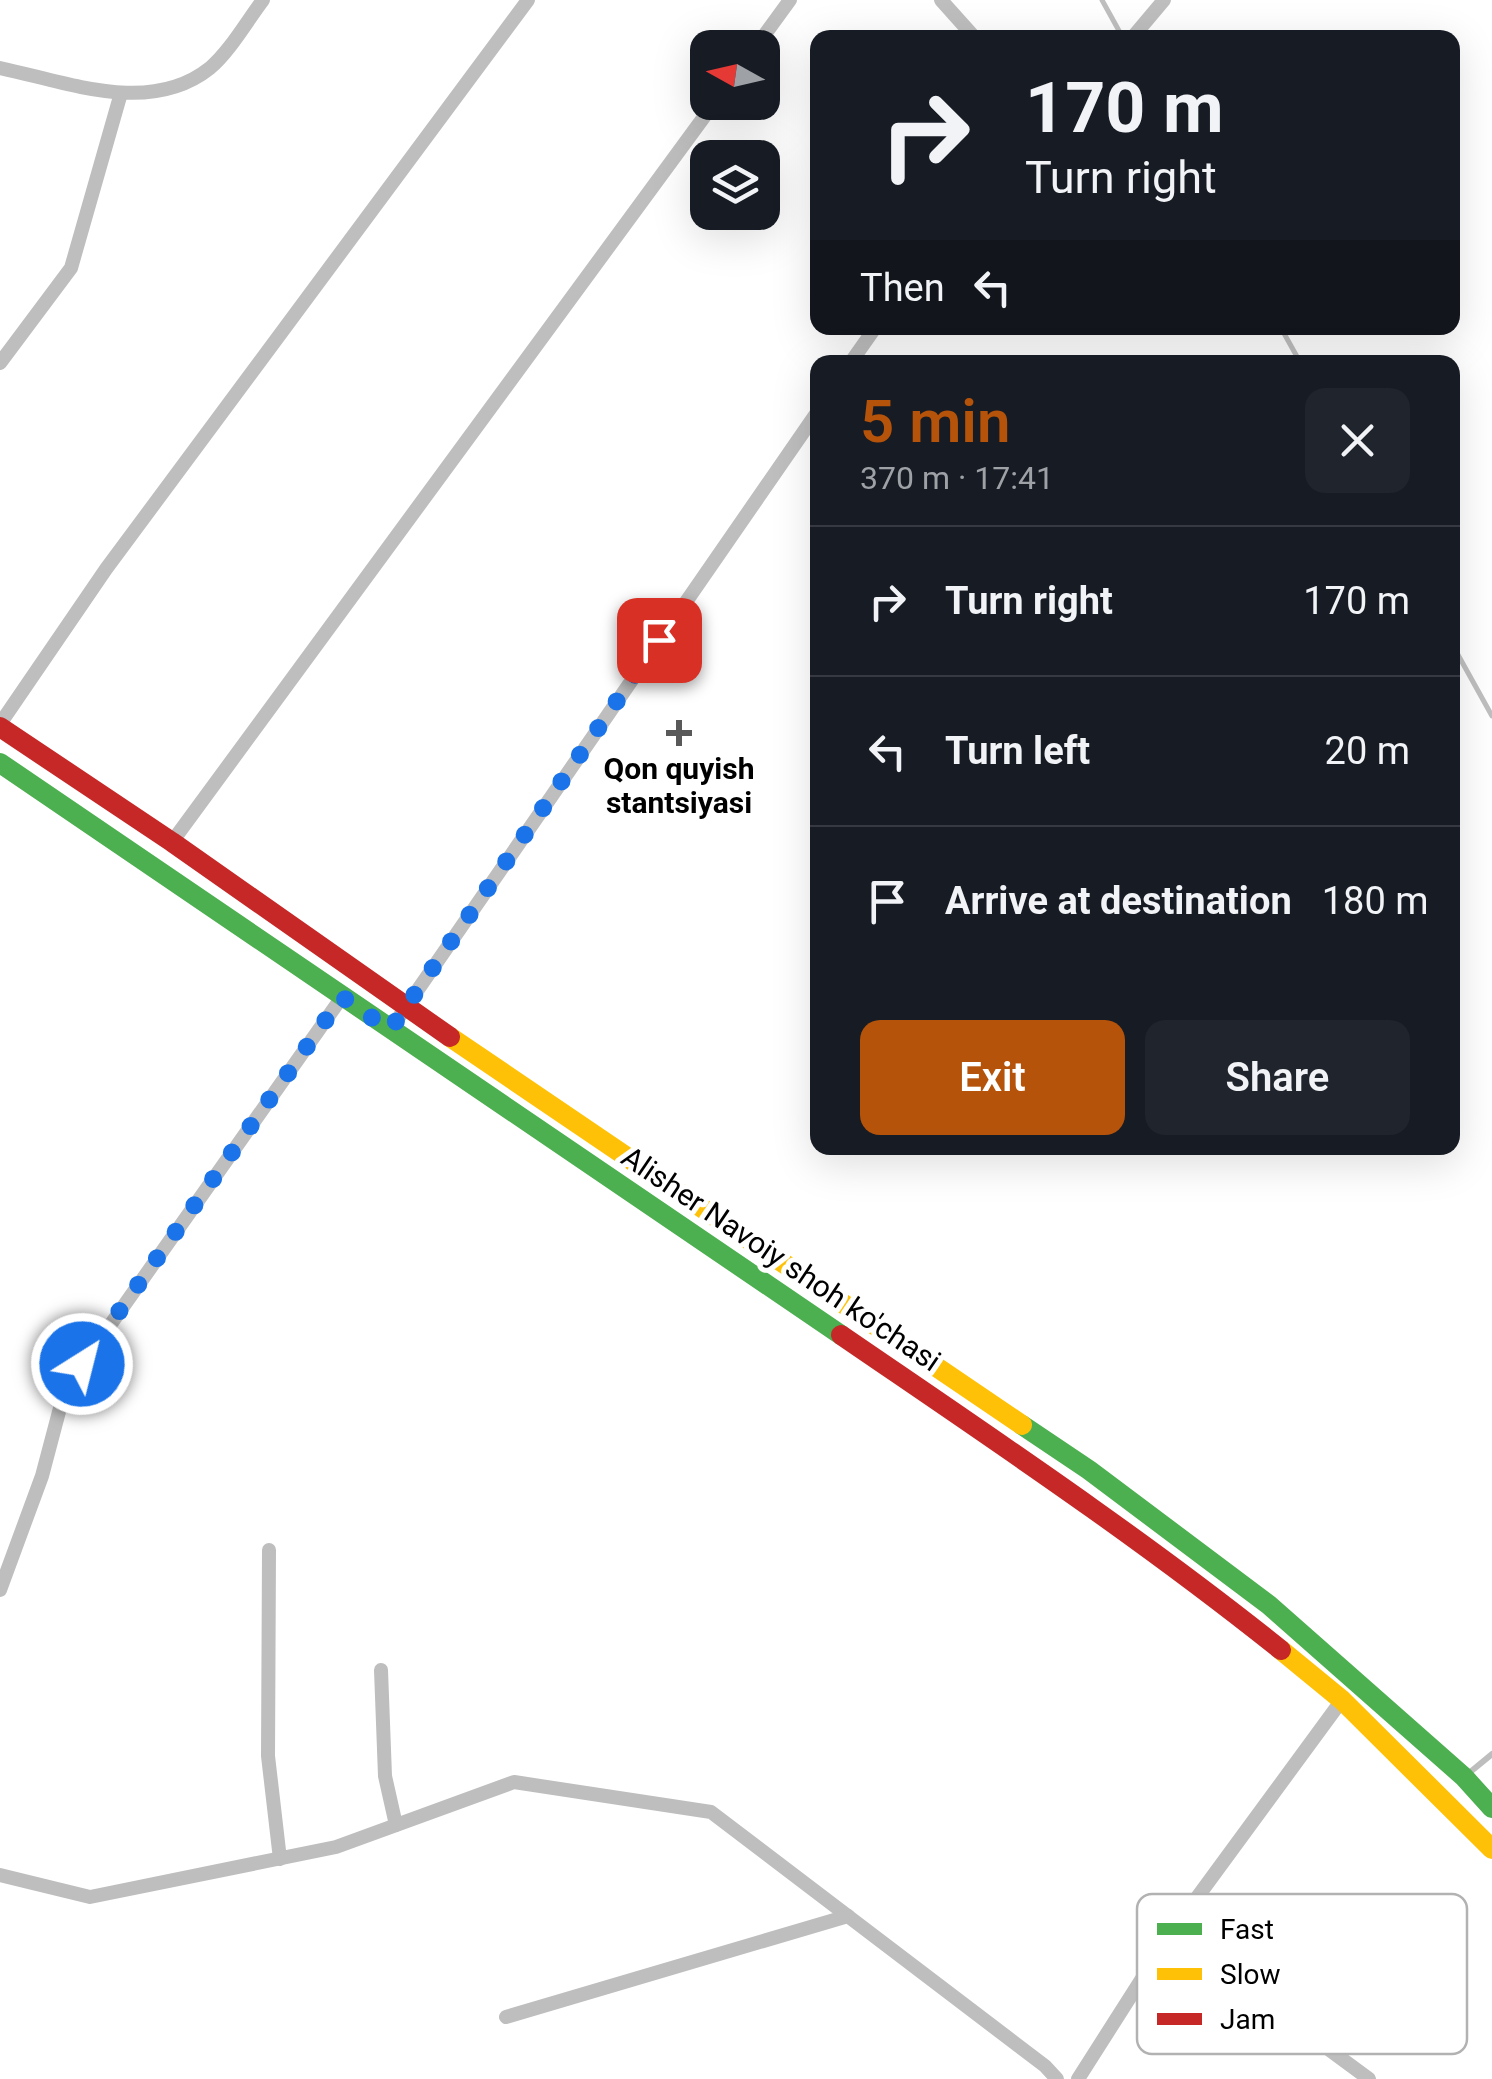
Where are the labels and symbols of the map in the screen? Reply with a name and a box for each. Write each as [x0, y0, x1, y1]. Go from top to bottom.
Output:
north arrow [690, 30, 780, 120]
pin [617, 598, 702, 683]
marker: Qon quyish stantsiyasi [666, 720, 692, 746]
place label: Qon quyish stantsiyasi [604, 751, 754, 820]
street label: Alisher Navoiy shoh ko'chasi [615, 1139, 947, 1378]
position arrow [30, 1312, 134, 1416]
legend [1137, 1894, 1467, 2054]
text: Fast [1220, 1913, 1274, 1946]
text: Slow [1220, 1958, 1280, 1991]
text: Jam [1220, 2003, 1275, 2036]

